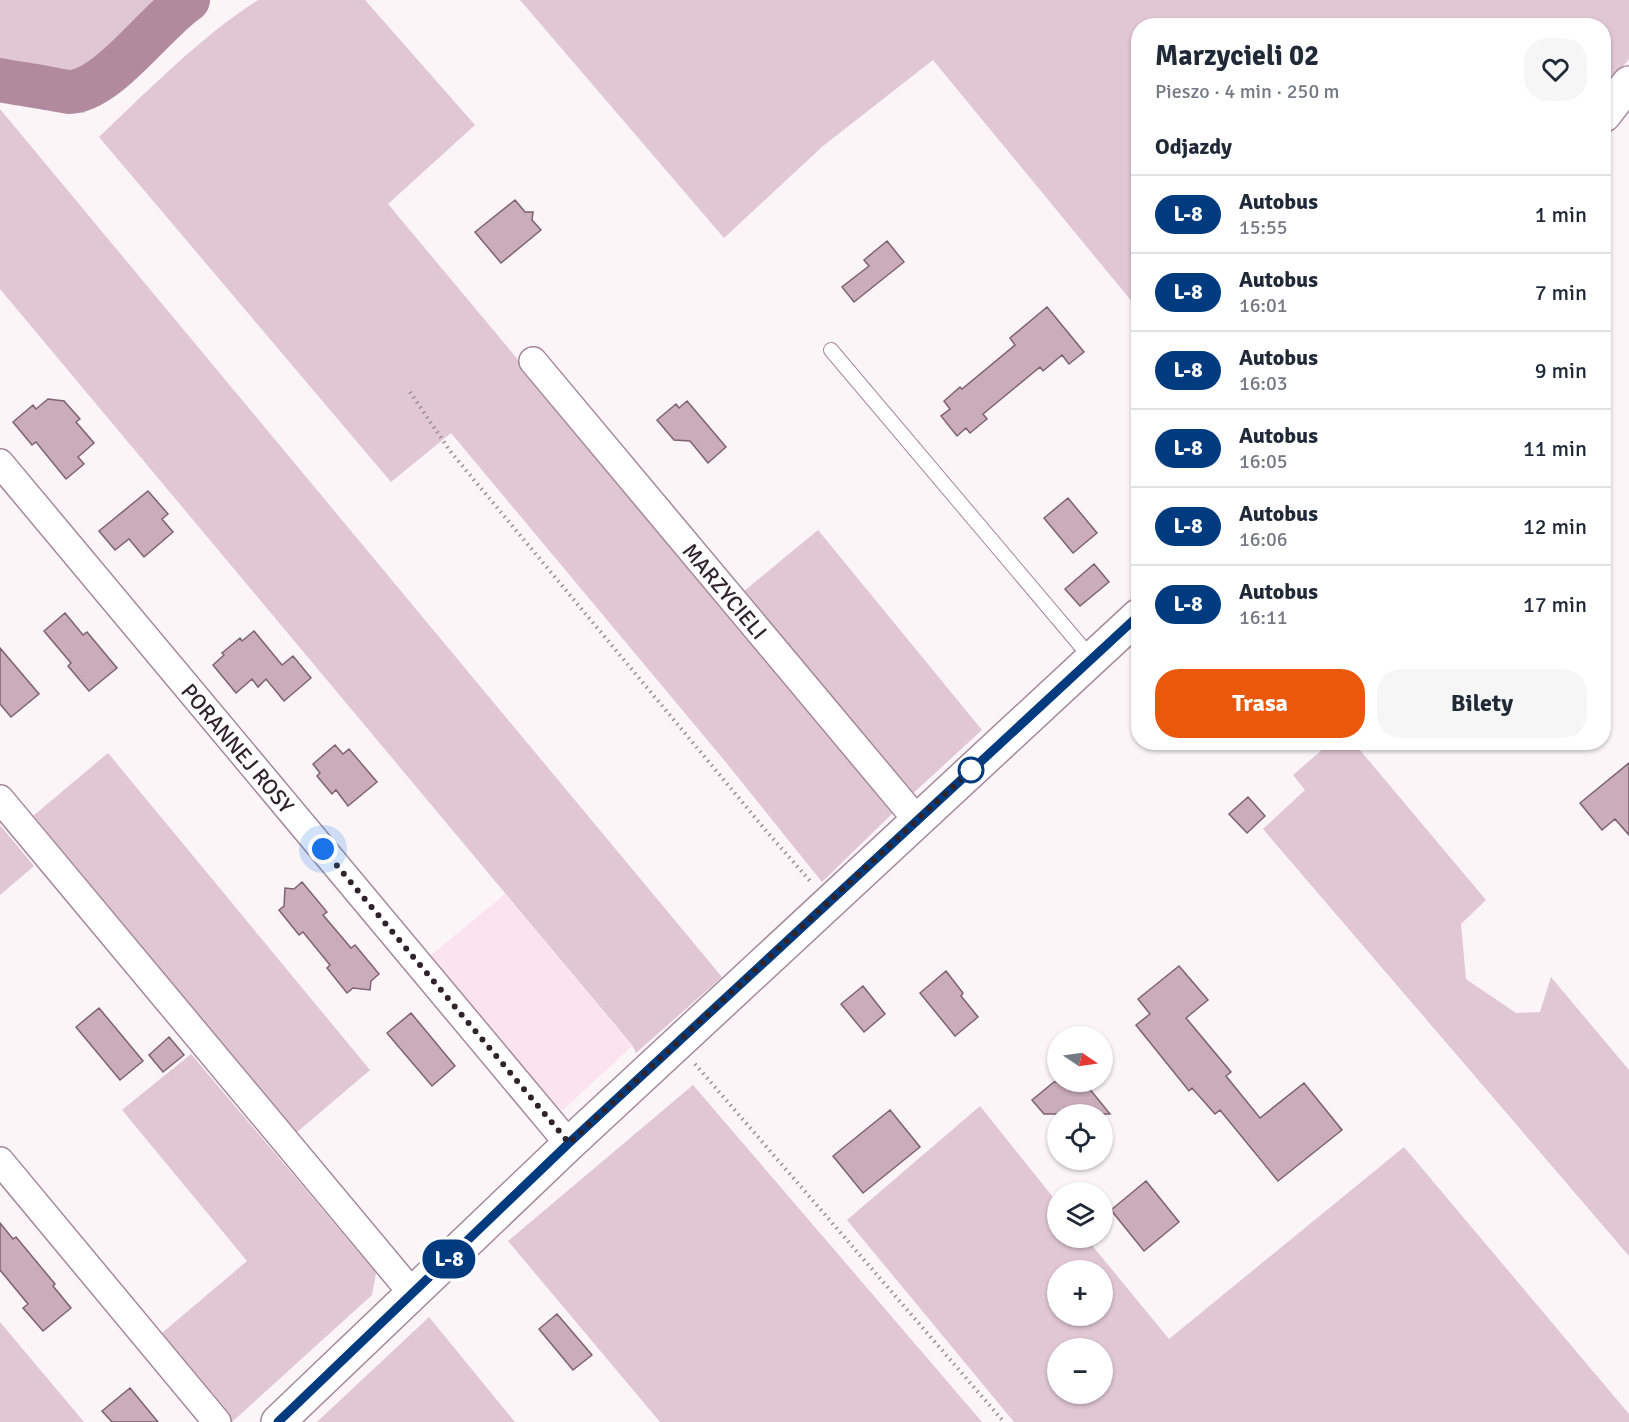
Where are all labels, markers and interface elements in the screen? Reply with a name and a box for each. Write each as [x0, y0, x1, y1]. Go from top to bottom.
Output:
button: heart [1524, 38, 1587, 101]
text: Marzycieli 02 [1155, 39, 1319, 73]
text: Pieszo · 4 min · 250 m [1155, 79, 1340, 104]
text: Odjazdy [1155, 133, 1232, 160]
text: Autobus [1239, 188, 1318, 215]
text: L-8 [1173, 201, 1203, 227]
text: 1 min [1535, 201, 1587, 228]
text: 15:55 [1239, 215, 1288, 240]
text: Autobus [1239, 266, 1318, 293]
text: L-8 [1173, 279, 1203, 305]
text: 7 min [1535, 279, 1587, 306]
text: 16:01 [1239, 293, 1288, 318]
text: Autobus [1239, 344, 1318, 371]
text: L-8 [1173, 357, 1203, 383]
text: 9 min [1535, 357, 1587, 384]
text: 16:03 [1239, 371, 1288, 396]
text: Autobus [1239, 422, 1318, 449]
text: L-8 [1173, 435, 1203, 461]
text: 11 min [1523, 435, 1587, 462]
text: 16:05 [1239, 449, 1288, 474]
text: Autobus [1239, 500, 1318, 527]
text: L-8 [1173, 513, 1203, 539]
text: 12 min [1523, 513, 1587, 540]
text: 16:06 [1239, 527, 1288, 552]
street label: MARZYCIELI [677, 538, 773, 645]
text: Autobus [1239, 578, 1318, 605]
text: L-8 [1173, 591, 1203, 617]
text: 17 min [1523, 591, 1587, 618]
text: 16:11 [1239, 605, 1288, 630]
button: Trasa [1155, 669, 1365, 738]
button: Bilety [1377, 669, 1587, 738]
street label: PORANNEJ ROSY [175, 678, 300, 819]
unlabelled marker [958, 757, 984, 783]
your location [308, 834, 338, 864]
north arrow [1047, 1026, 1113, 1092]
map controls [1047, 1026, 1113, 1404]
button: locate [1047, 1104, 1113, 1170]
button: layers [1047, 1182, 1113, 1248]
line badge: L-8 [414, 1240, 484, 1278]
text: L-8 [434, 1246, 464, 1272]
button: + [1047, 1260, 1113, 1326]
button: − [1047, 1338, 1113, 1404]

